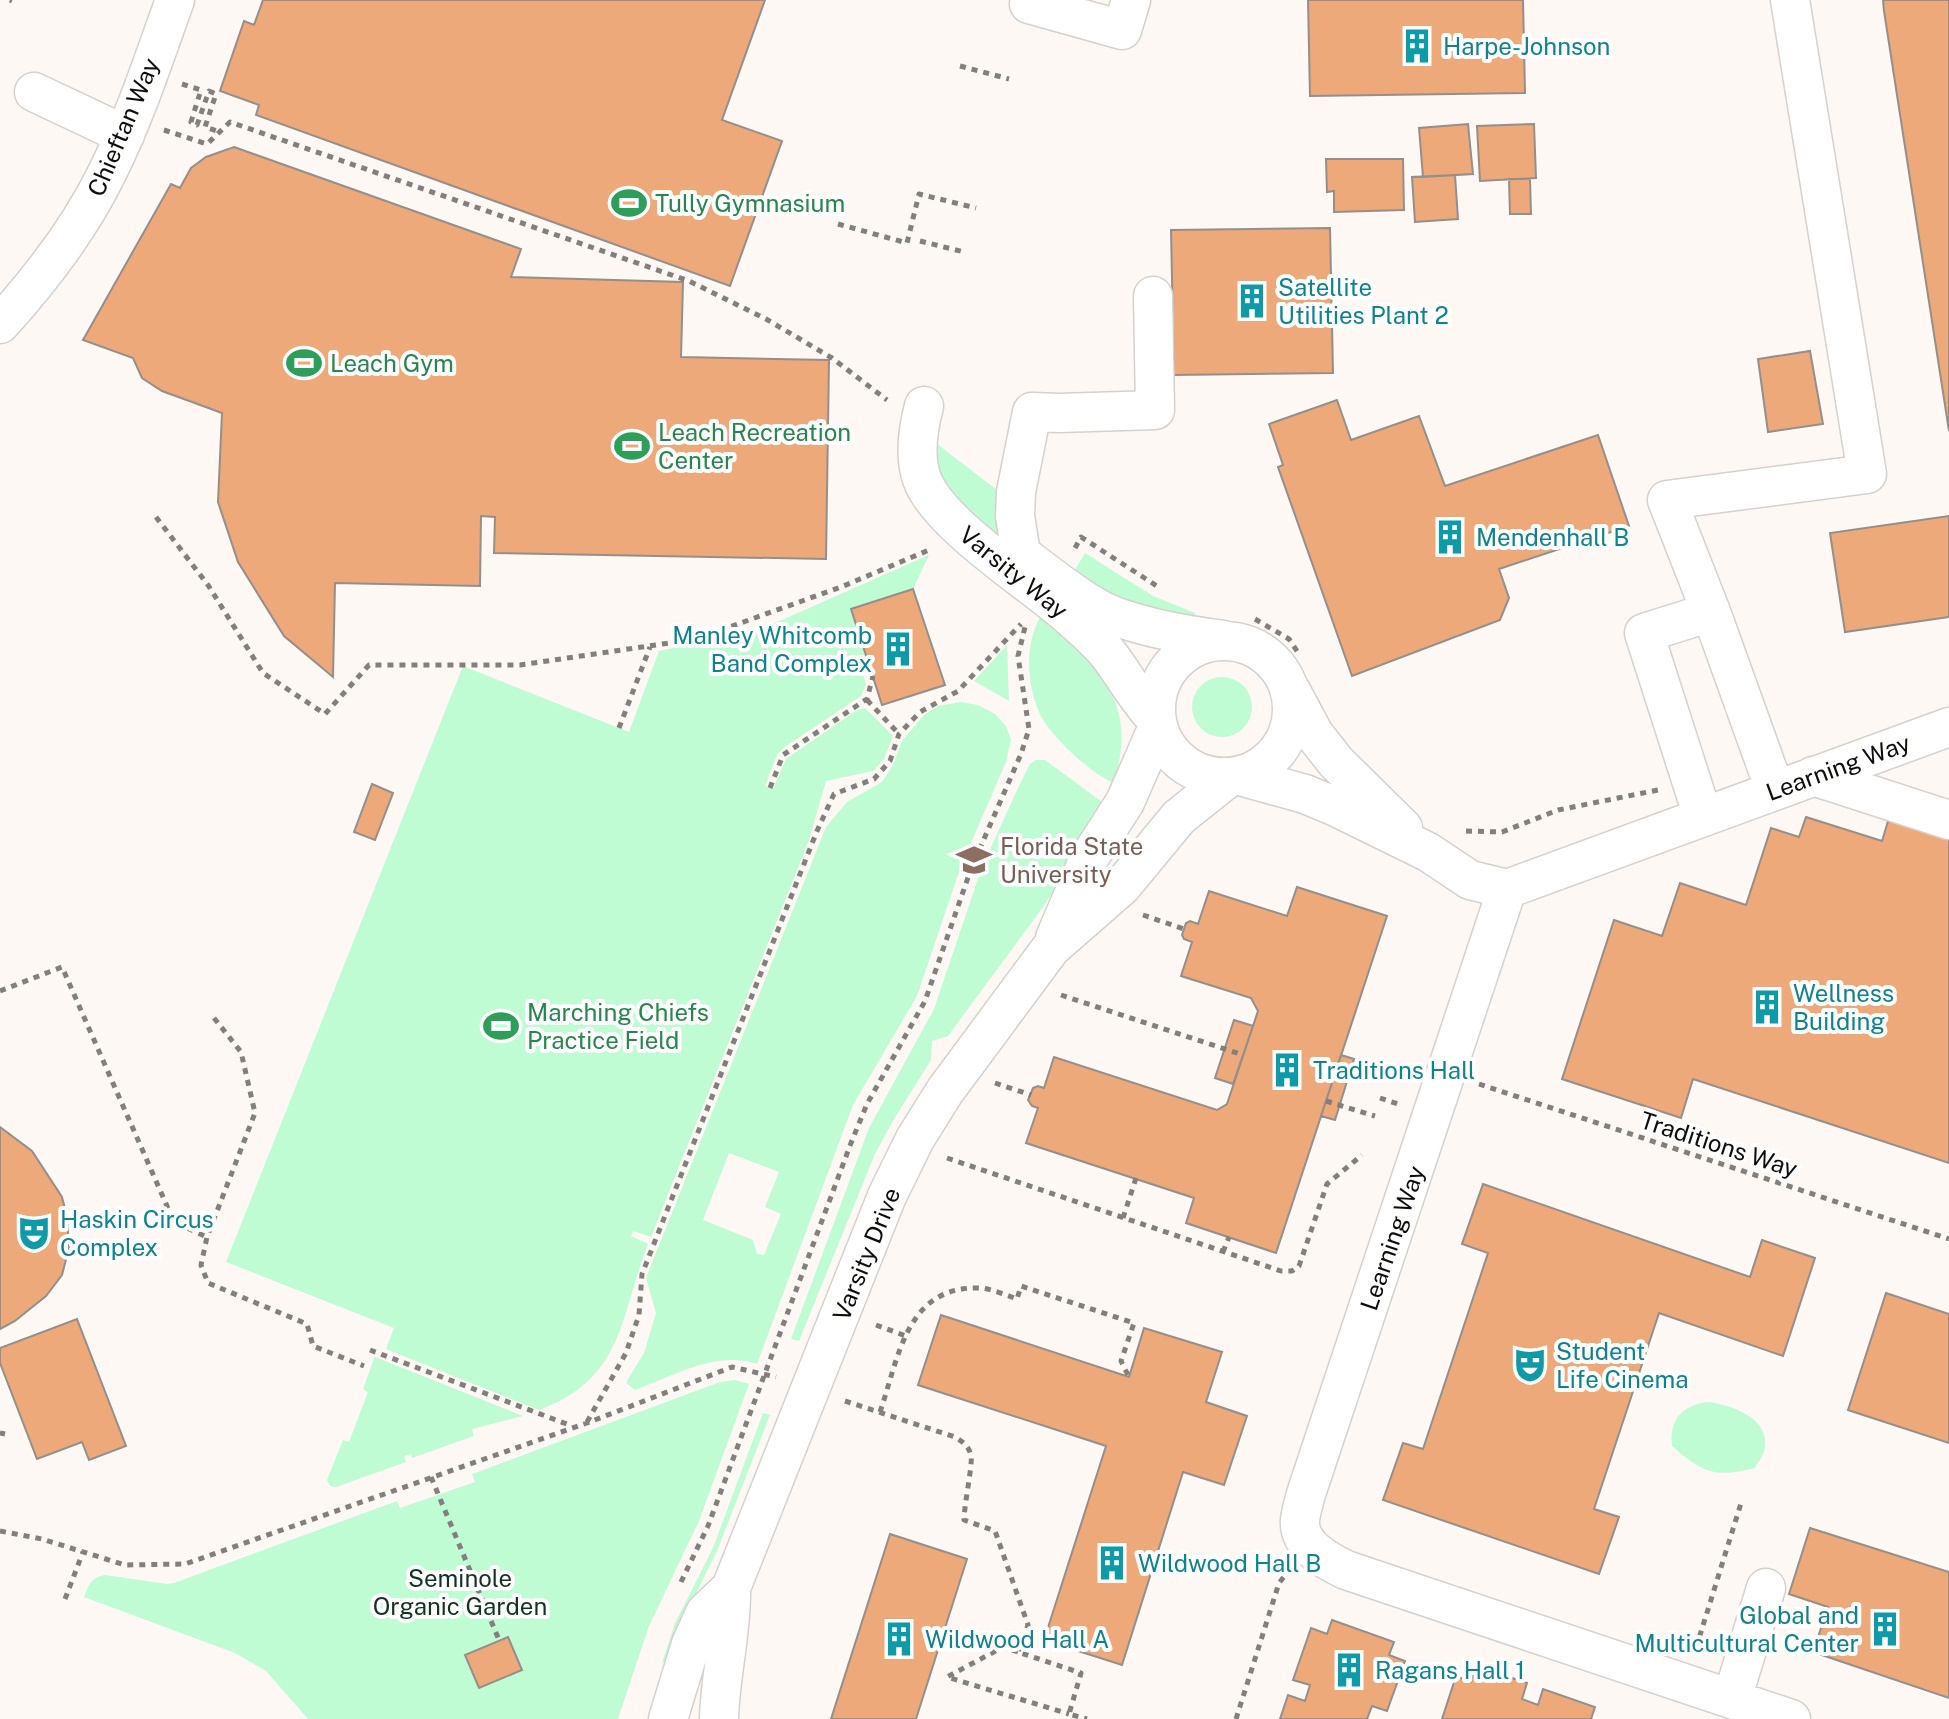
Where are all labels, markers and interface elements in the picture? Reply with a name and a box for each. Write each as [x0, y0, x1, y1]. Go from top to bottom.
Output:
building icon: Harpe-Johnson [1398, 27, 1436, 65]
place label: Harpe-Johnson [1443, 32, 1610, 60]
street label: Chieftan Way [81, 54, 165, 200]
sports icon: Tully Gymnasium [610, 184, 648, 222]
place label: Tully Gymnasium [655, 189, 845, 217]
place label: Satellite Utilities Plant 2 [1278, 273, 1449, 329]
building icon: Satellite Utilities Plant 2 [1233, 282, 1271, 320]
sports icon: Leach Gym [285, 344, 323, 382]
place label: Leach Gym [330, 349, 454, 377]
place label: Leach Recreation Center [658, 418, 851, 474]
sports icon: Leach Recreation Center [613, 427, 651, 465]
building icon: Mendenhall B [1431, 518, 1469, 556]
street label: Varsity Way [954, 520, 1074, 624]
place label: Mendenhall B [1476, 523, 1629, 551]
place label: Manley Whitcomb Band Complex [672, 621, 872, 677]
building icon: Manley Whitcomb Band Complex [879, 630, 917, 668]
street label: Learning Way [1762, 728, 1914, 806]
place label: Florida State University [1000, 832, 1143, 888]
school or university icon: Florida State University [955, 841, 993, 879]
place label: Wellness Building [1793, 979, 1894, 1035]
building icon: Wellness Building [1748, 988, 1786, 1026]
place label: Marching Chiefs Practice Field [527, 998, 709, 1054]
sports icon: Marching Chiefs Practice Field [482, 1007, 520, 1045]
building icon: Traditions Hall [1268, 1051, 1306, 1089]
place label: Traditions Hall [1313, 1056, 1475, 1084]
street label: Traditions Way [1637, 1105, 1801, 1183]
street label: Learning Way [1354, 1162, 1430, 1314]
street label: Varsity Drive [827, 1183, 905, 1325]
place label: Haskin Circus Complex [60, 1205, 214, 1261]
theatre icon: Haskin Circus Complex [15, 1214, 53, 1252]
place label: Student Life Cinema [1556, 1337, 1688, 1393]
theatre icon: Student Life Cinema [1511, 1346, 1549, 1384]
building icon: Wildwood Hall B [1093, 1544, 1131, 1582]
place label: Wildwood Hall B [1138, 1549, 1321, 1577]
park label: Seminole Organic Garden [373, 1564, 547, 1620]
place label: Global and Multicultural Center [1635, 1601, 1859, 1657]
building icon: Global and Multicultural Center [1866, 1610, 1904, 1648]
building icon: Wildwood Hall A [880, 1620, 918, 1658]
place label: Wildwood Hall A [925, 1625, 1109, 1653]
building icon: Ragans Hall 1 [1330, 1651, 1368, 1689]
place label: Ragans Hall 1 [1375, 1656, 1525, 1684]

